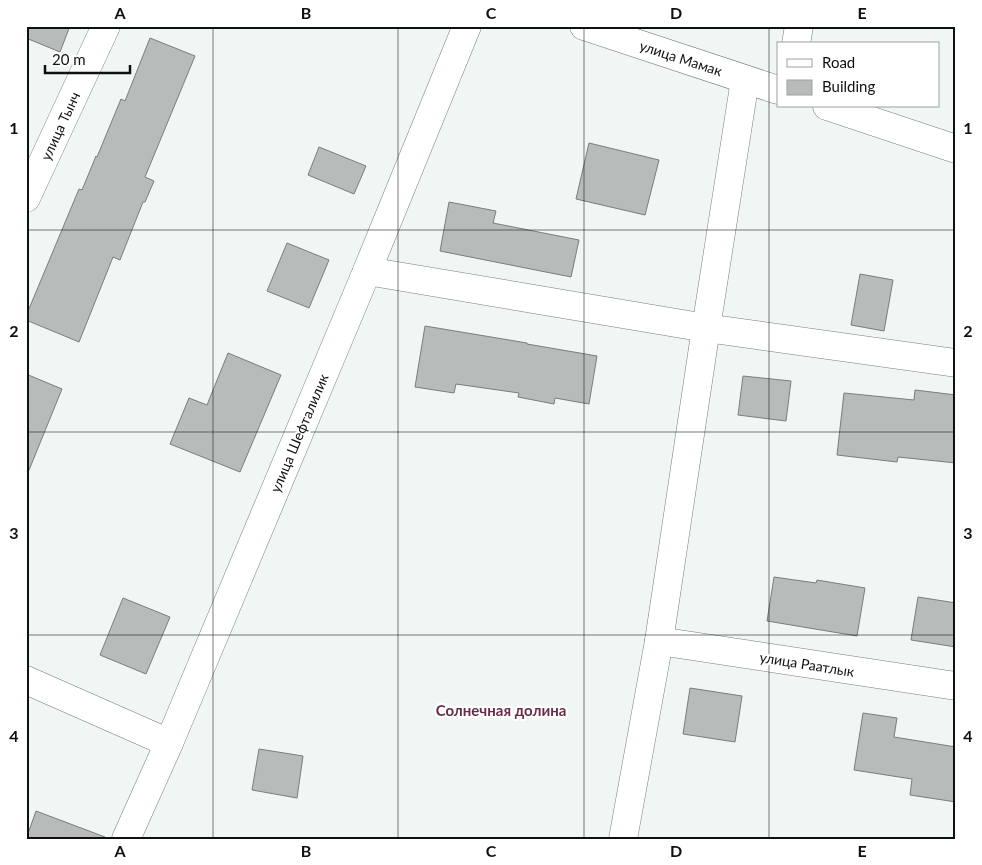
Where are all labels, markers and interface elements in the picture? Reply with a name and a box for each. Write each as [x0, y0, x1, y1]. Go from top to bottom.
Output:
text: A [113, 3, 126, 22]
text: B [301, 3, 311, 22]
text: C [486, 3, 497, 22]
text: D [670, 3, 682, 22]
text: E [857, 3, 867, 22]
street label: улица Мамак [638, 37, 725, 80]
scale bar [45, 42, 130, 74]
legend [777, 42, 940, 108]
text: 20 m [52, 50, 86, 68]
text: Road [822, 53, 855, 71]
text: Building [822, 77, 875, 95]
street label: улица Тынч [37, 89, 83, 163]
text: 1 [9, 118, 19, 137]
text: 1 [963, 118, 973, 137]
text: 2 [9, 321, 19, 340]
text: 2 [963, 321, 973, 340]
street label: улица Шефталилик [266, 370, 332, 495]
text: 3 [9, 523, 19, 542]
text: 3 [963, 523, 973, 542]
street label: улица Раатлык [758, 648, 856, 680]
district label: Солнечная долина [436, 701, 566, 719]
text: 4 [9, 726, 19, 745]
text: 4 [963, 726, 973, 745]
text: A [113, 841, 126, 860]
text: B [301, 841, 311, 860]
text: C [486, 841, 497, 860]
text: D [670, 841, 682, 860]
text: E [857, 841, 867, 860]

